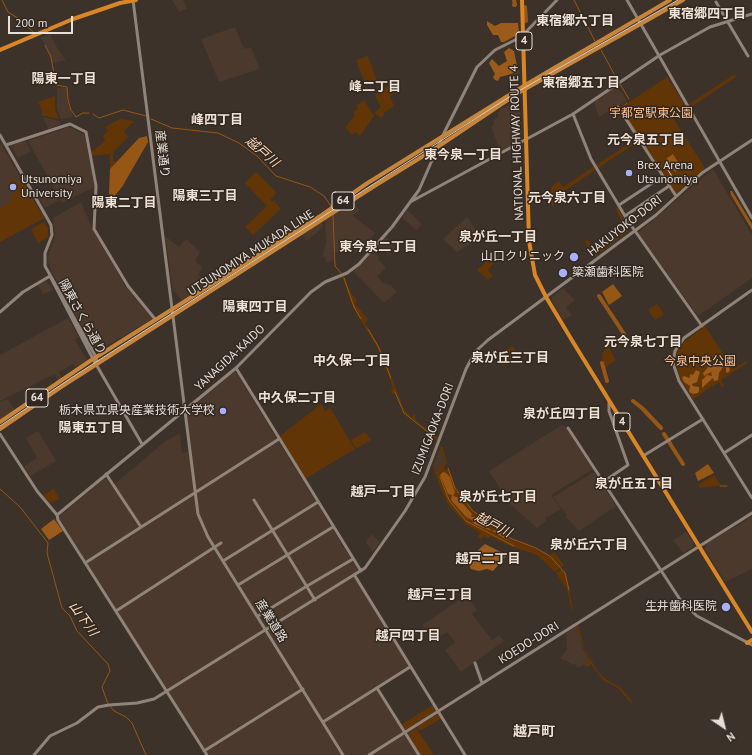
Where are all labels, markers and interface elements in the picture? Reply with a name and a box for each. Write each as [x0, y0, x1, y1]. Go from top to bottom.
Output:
district label: 東宿郷四丁目 [668, 6, 746, 22]
scale bar [10, 8, 75, 34]
district label: 東宿郷六丁目 [536, 13, 614, 29]
text: 200 m [15, 15, 48, 30]
road number: 4 [516, 32, 532, 50]
street label: NATIONAL HIGHWAY ROUTE 4 [507, 65, 527, 221]
district label: 陽東一丁目 [32, 71, 96, 87]
district label: 東宿郷五丁目 [542, 75, 620, 91]
district label: 峰二丁目 [349, 79, 401, 95]
park label: 宇都宮駅東公園 [609, 107, 693, 121]
district label: 峰四丁目 [191, 112, 243, 128]
street label: 産業通り [152, 129, 172, 179]
district label: 元今泉五丁目 [607, 132, 685, 148]
water label: 越戸川 [242, 133, 282, 171]
district label: 東今泉一丁目 [424, 147, 502, 163]
place label: Brex Arena Utsunomiya [637, 159, 698, 187]
marker: Brex Arena Utsunomiya [624, 168, 634, 178]
place label: Utsunomiya University [21, 173, 82, 201]
marker: Utsunomiya University [8, 182, 18, 192]
district label: 陽東三丁目 [173, 188, 237, 204]
district label: 元今泉六丁目 [528, 190, 606, 206]
road number: 64 [332, 192, 354, 210]
street label: HAKUYOKO-DORI [585, 192, 665, 260]
district label: 陽東二丁目 [92, 195, 156, 211]
street label: UTSUNOMIYA MUKADA LINE [185, 207, 317, 299]
district label: 泉が丘一丁目 [459, 229, 537, 245]
district label: 東今泉二丁目 [339, 239, 417, 255]
place label: 山口クリニック [481, 250, 565, 264]
marker: 山口クリニック [568, 251, 580, 263]
place label: 簗瀬歯科医院 [572, 266, 644, 280]
marker: 簗瀬歯科医院 [557, 267, 569, 279]
street label: 陽東さくら通り [55, 277, 109, 357]
district label: 陽東四丁目 [223, 299, 287, 315]
street label: YANAGIDA-KAIDO [192, 322, 268, 394]
district label: 元今泉七丁目 [604, 334, 682, 350]
district label: 泉が丘三丁目 [471, 350, 549, 366]
district label: 中久保一丁目 [313, 353, 391, 369]
park label: 今泉中央公園 [664, 355, 736, 369]
street label: IZUMIGAOKA-DORI [409, 381, 457, 477]
road number: 64 [26, 389, 48, 407]
district label: 中久保二丁目 [258, 390, 336, 406]
place label: 栃木県立県央産業技術大学校 [59, 404, 215, 418]
marker: 栃木県立県央産業技術大学校 [218, 406, 228, 416]
district label: 泉が丘四丁目 [523, 406, 601, 422]
road number: 4 [614, 413, 630, 431]
district label: 陽東五丁目 [59, 420, 123, 436]
district label: 泉が丘五丁目 [595, 476, 673, 492]
district label: 越戸一丁目 [351, 484, 415, 500]
district label: 泉が丘七丁目 [459, 489, 537, 505]
water label: 越戸川 [472, 509, 514, 541]
district label: 泉が丘六丁目 [550, 537, 628, 553]
district label: 越戸二丁目 [456, 551, 520, 567]
district label: 越戸三丁目 [408, 587, 472, 603]
street label: 産業道路 [252, 597, 290, 645]
water label: 山下川 [65, 599, 101, 639]
place label: 生井歯科医院 [645, 600, 717, 614]
marker: 生井歯科医院 [720, 601, 732, 613]
street label: KOEDO-DORI [496, 619, 562, 667]
district label: 越戸四丁目 [376, 628, 440, 644]
north arrow [704, 707, 744, 747]
district label: 越戸町 [513, 724, 555, 740]
text: N [724, 729, 738, 745]

